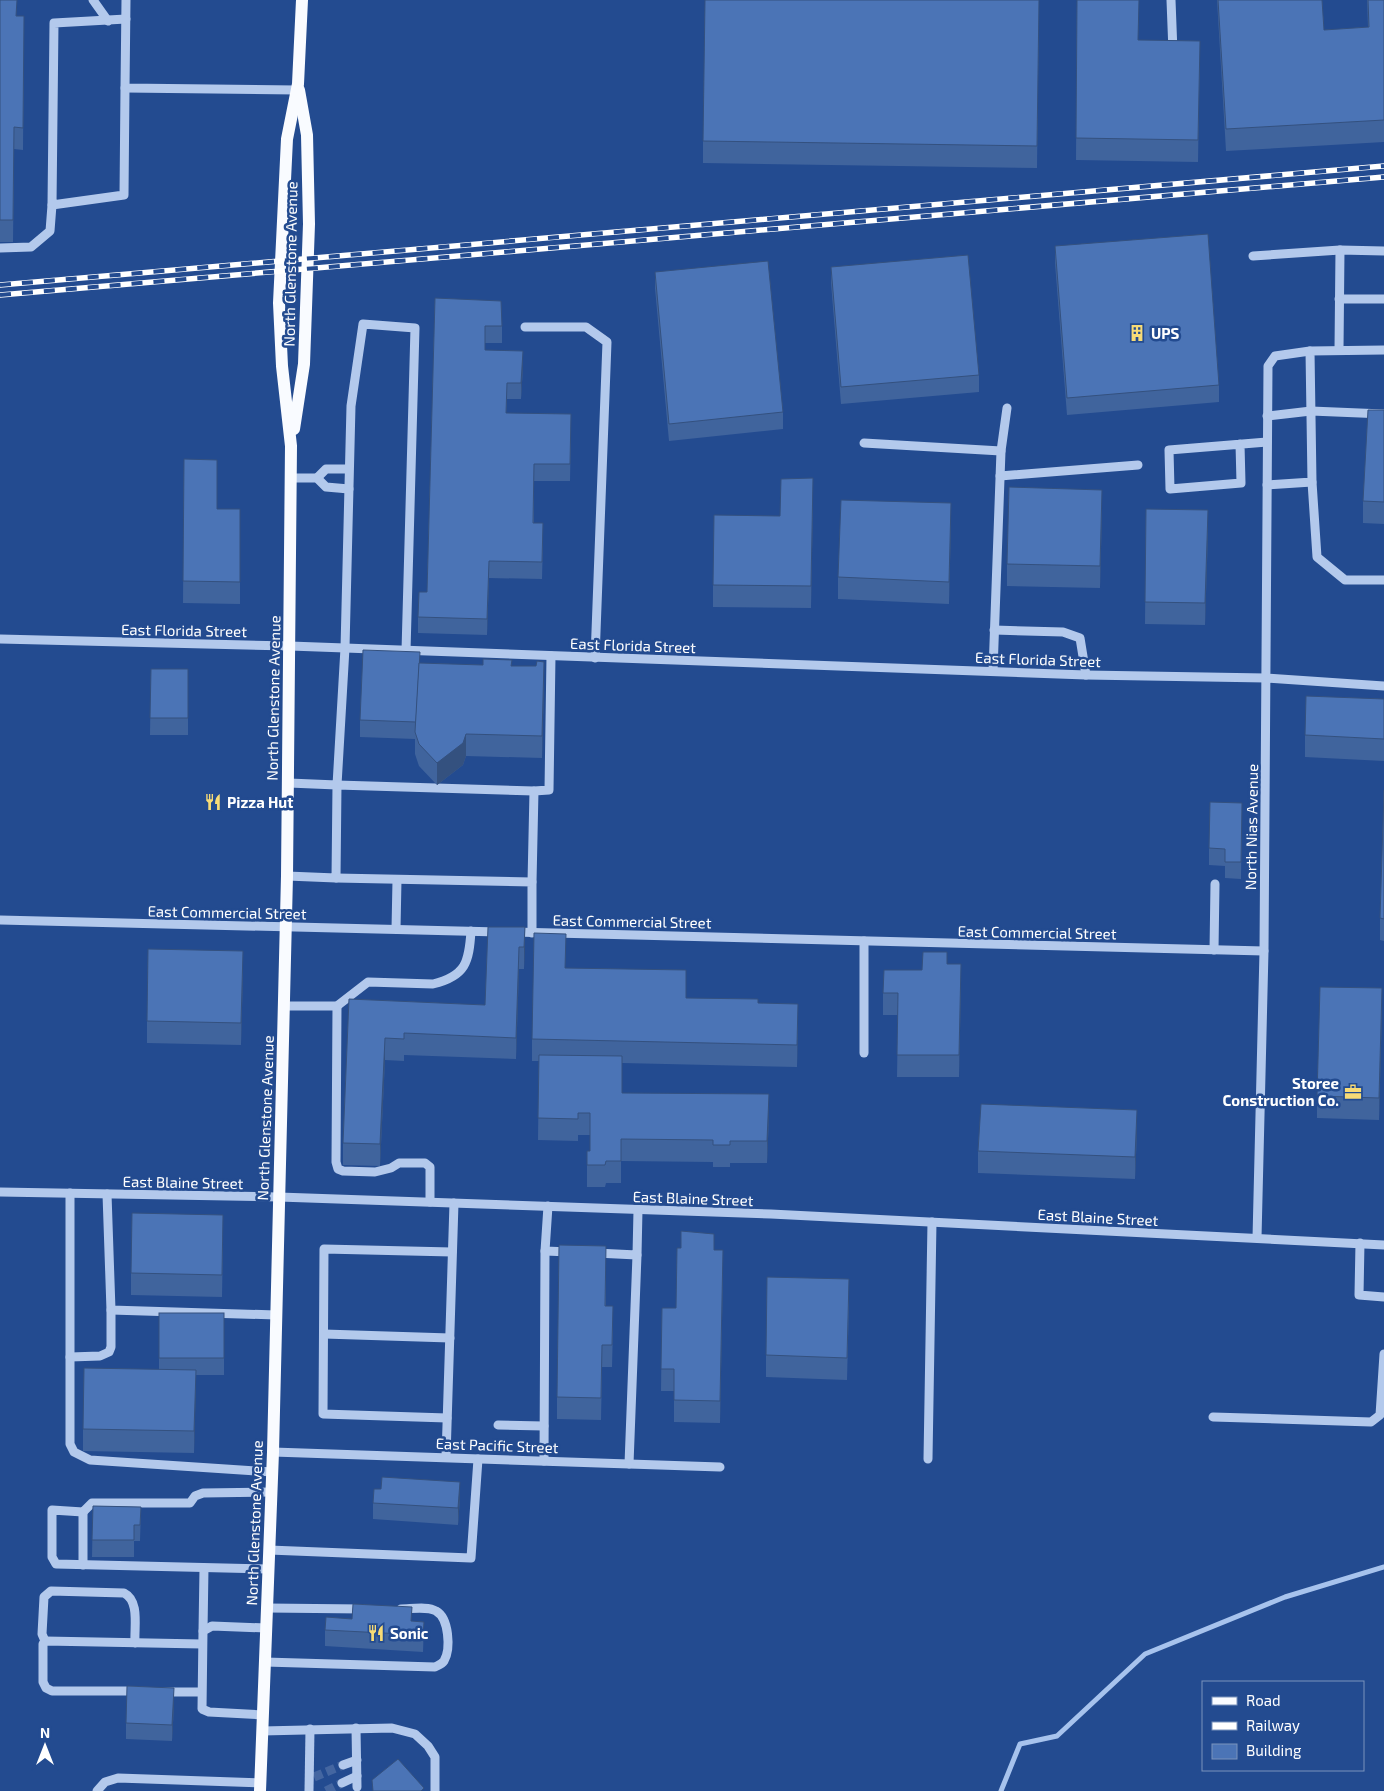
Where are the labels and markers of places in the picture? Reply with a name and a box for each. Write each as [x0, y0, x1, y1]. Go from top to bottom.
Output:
building icon: UPS [1127, 323, 1147, 343]
place label: UPS [1151, 324, 1180, 342]
restaurant icon: Pizza Hut [203, 792, 223, 812]
place label: Pizza Hut [227, 793, 293, 811]
place label: Storee Construction Co. [1223, 1074, 1339, 1109]
office icon: Storee Construction Co. [1343, 1082, 1363, 1102]
restaurant icon: Sonic [366, 1623, 386, 1643]
place label: Sonic [390, 1624, 429, 1642]

